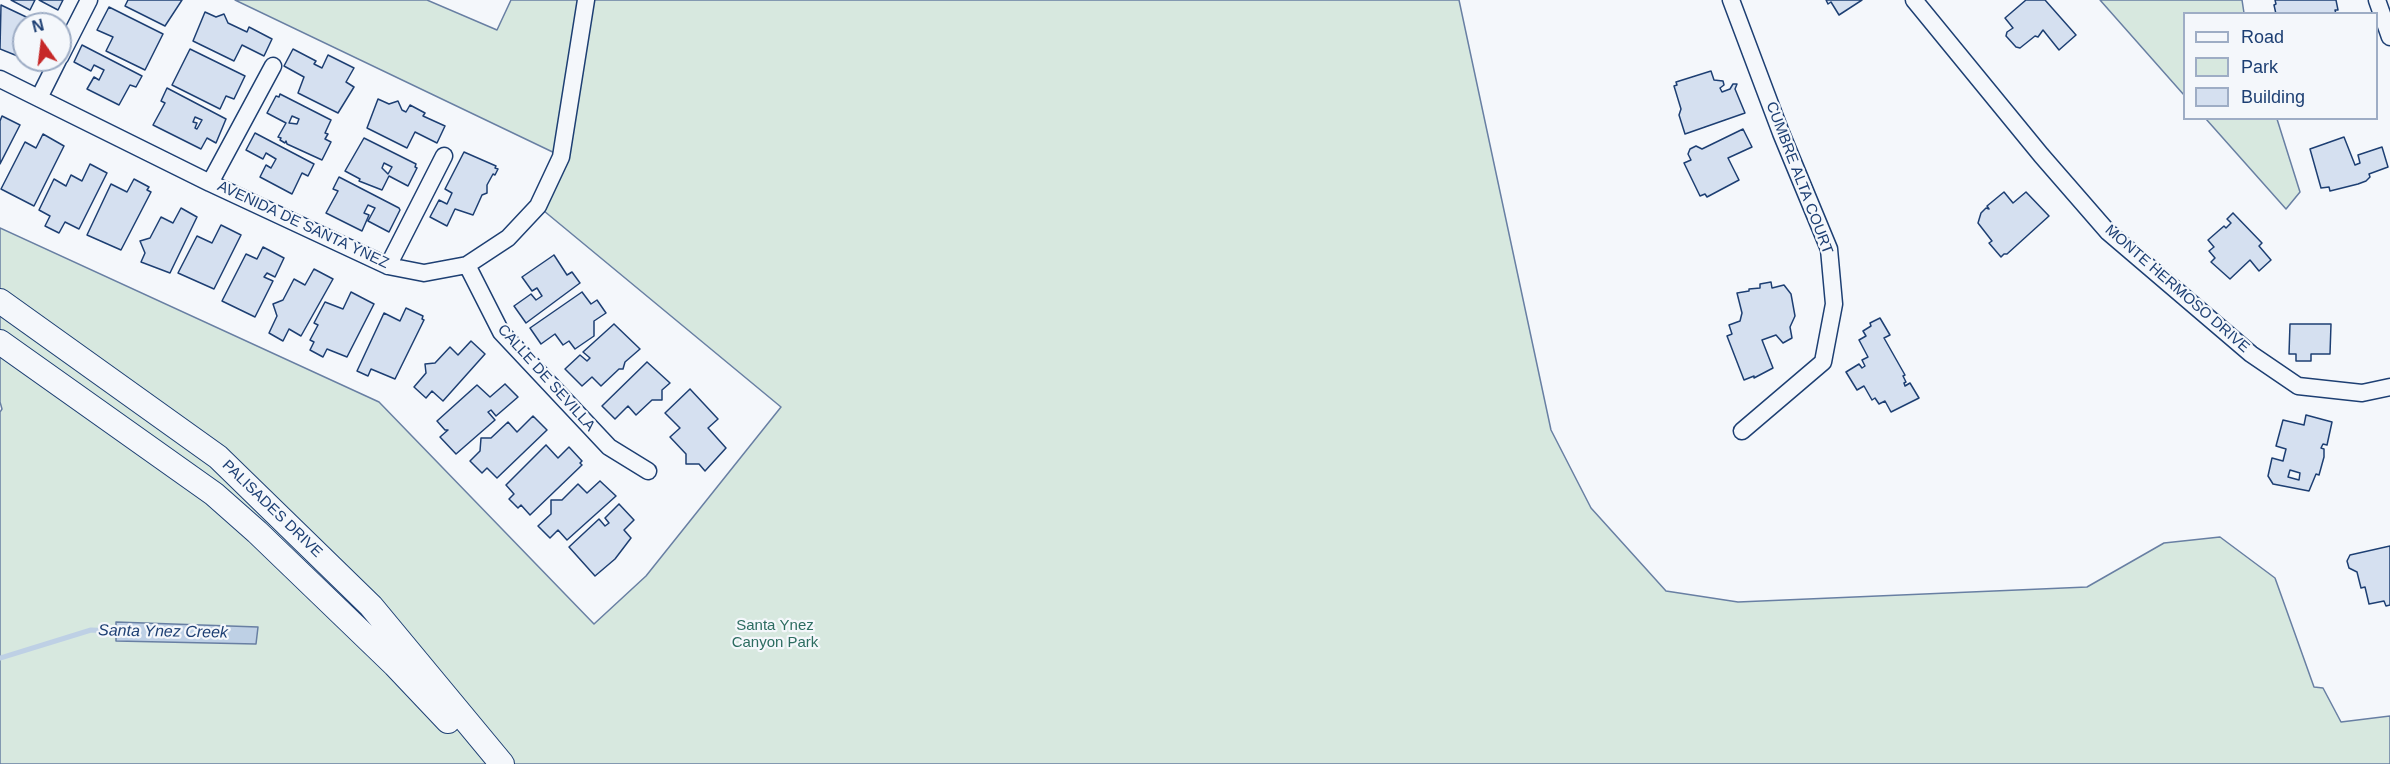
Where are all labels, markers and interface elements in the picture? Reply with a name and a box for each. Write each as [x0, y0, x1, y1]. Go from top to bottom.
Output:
north arrow [12, 12, 72, 72]
legend [2183, 12, 2378, 120]
text: N [30, 16, 46, 36]
text: Road [2241, 27, 2284, 47]
text: Park [2241, 57, 2278, 77]
text: Building [2241, 87, 2305, 107]
street label: CUMBRE ALTA COURT [1762, 99, 1836, 257]
street label: AVENIDA DE SANTA YNEZ [214, 177, 392, 273]
street label: MONTE HERMOSO DRIVE [2101, 221, 2253, 357]
street label: CALLE DE SEVILLA [493, 321, 599, 435]
street label: PALISADES DRIVE [218, 457, 326, 561]
park label: Santa Ynez Canyon Park [732, 617, 818, 652]
water label: Santa Ynez Creek [98, 621, 228, 643]

